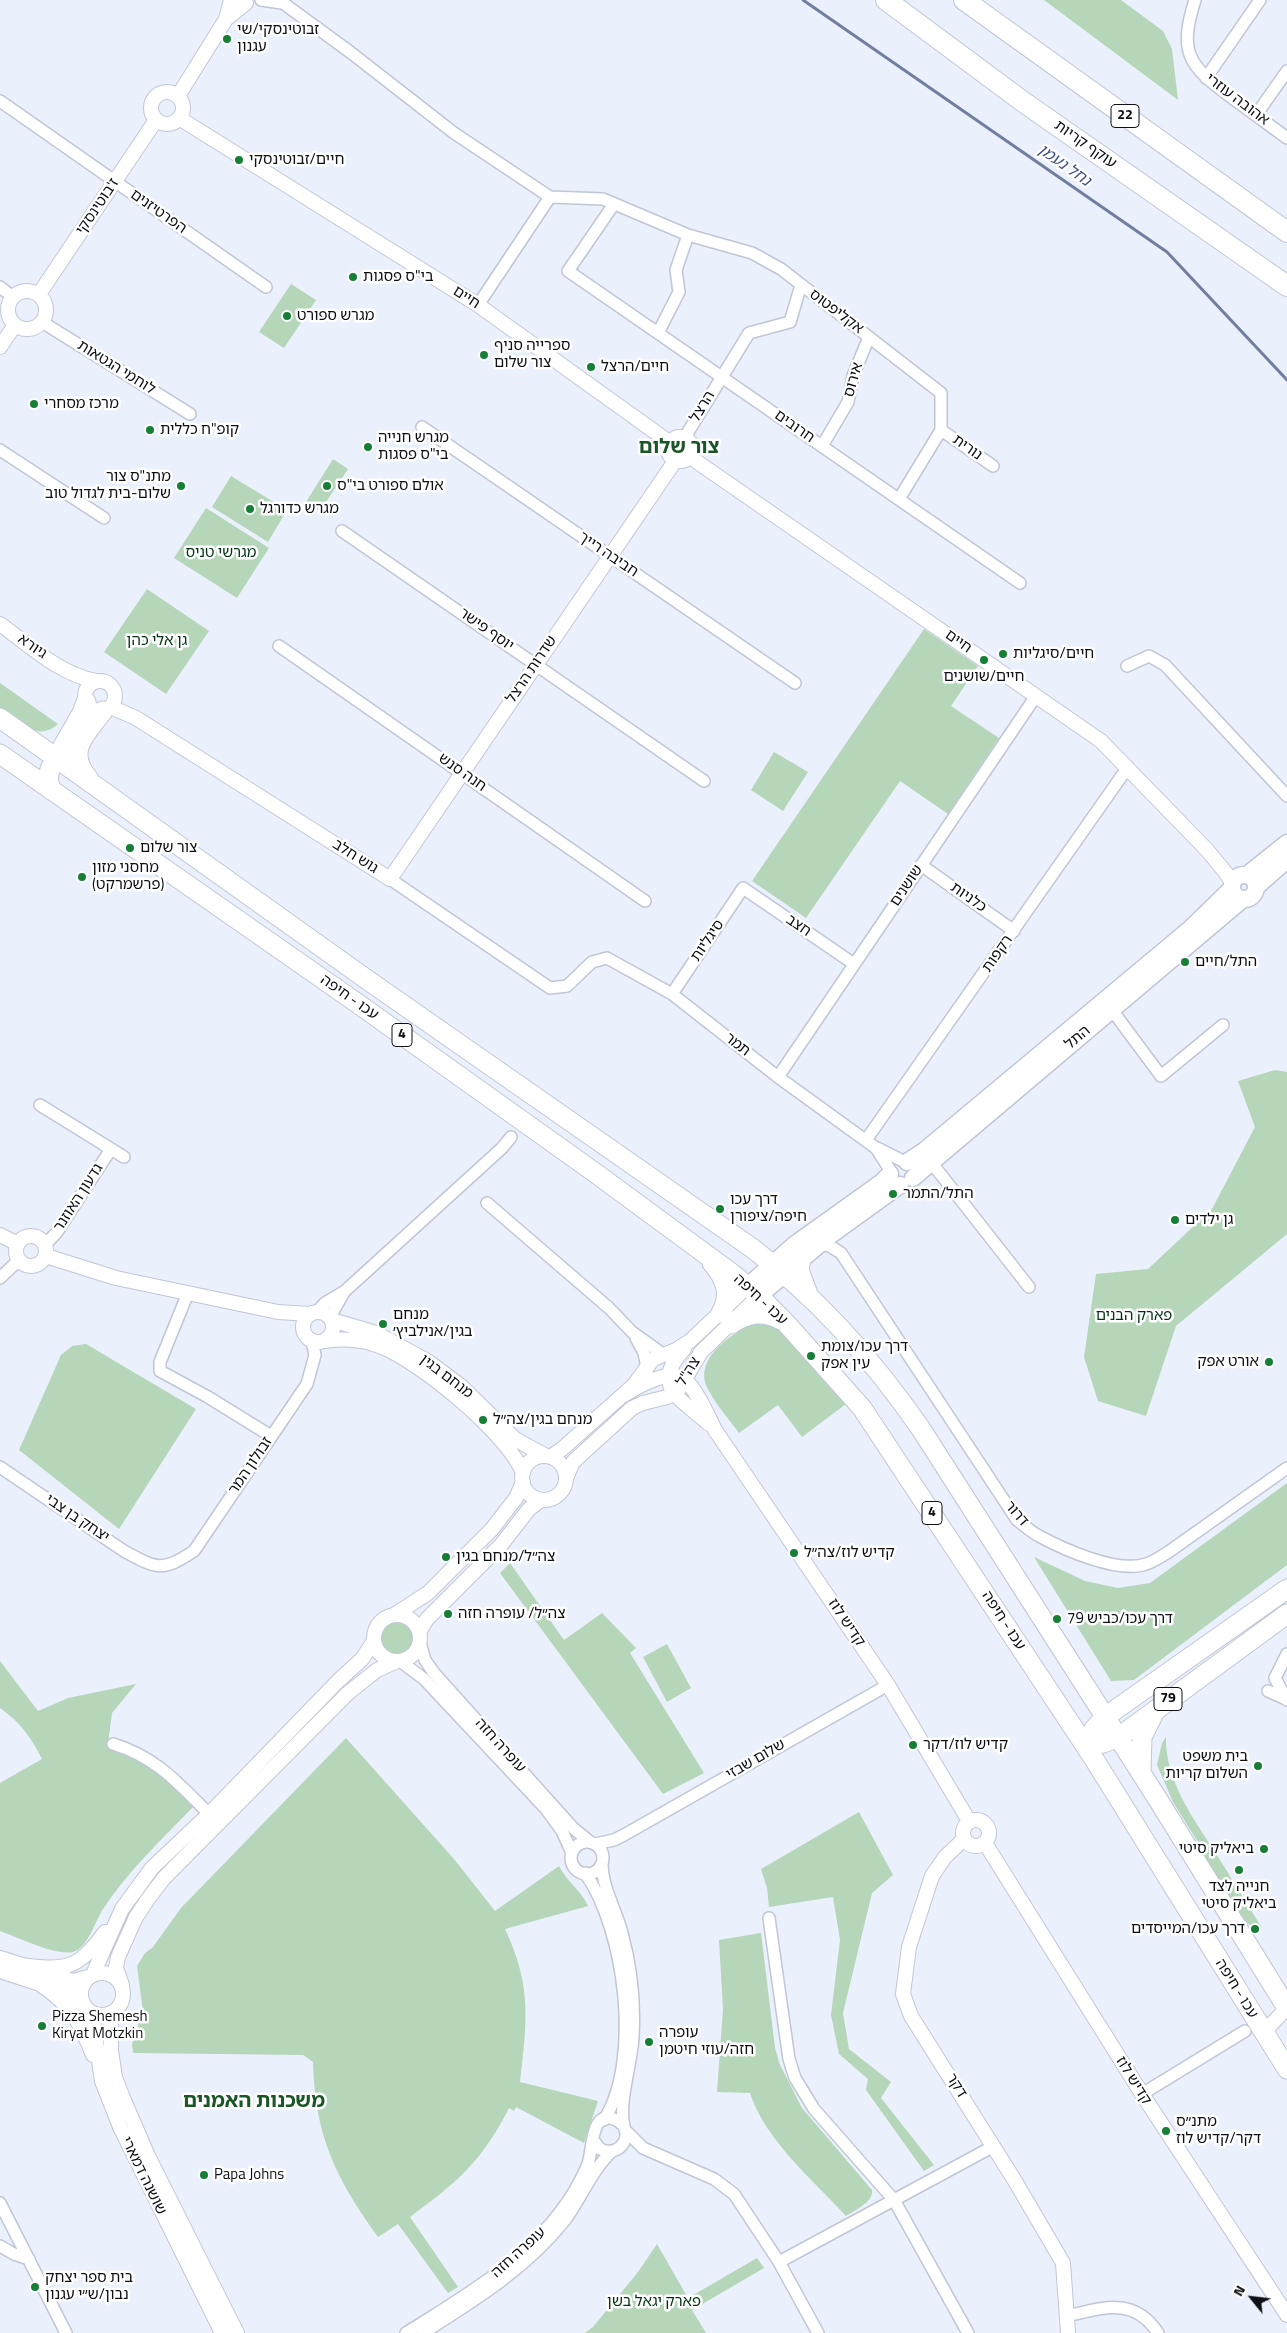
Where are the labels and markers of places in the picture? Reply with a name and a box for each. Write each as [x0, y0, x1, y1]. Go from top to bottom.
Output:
place label: זבוטינסקי/שי עגנון [237, 21, 319, 56]
marker: זבוטינסקי/שי עגנון [221, 33, 233, 45]
place label: חיים/זבוטינסקי [249, 151, 344, 169]
marker: חיים/זבוטינסקי [233, 154, 245, 166]
place label: בי"ס פסגות [363, 268, 433, 286]
marker: בי"ס פסגות [347, 271, 359, 283]
place label: מגרש ספורט [297, 307, 374, 325]
marker: מגרש ספורט [281, 310, 293, 322]
place label: ספרייה סניף צור שלום [494, 337, 570, 372]
marker: ספרייה סניף צור שלום [478, 349, 490, 361]
place label: חיים/הרצל [601, 358, 669, 376]
marker: חיים/הרצל [585, 361, 597, 373]
place label: מרכז מסחרי [44, 395, 119, 413]
marker: מרכז מסחרי [28, 398, 40, 410]
place label: קופ"ח כללית [160, 421, 239, 439]
marker: קופ"ח כללית [144, 424, 156, 436]
place label: מגרש חנייה בי"ס פסגות [378, 429, 449, 464]
marker: מגרש חנייה בי"ס פסגות [362, 441, 374, 453]
place label: מתנ"ס צור שלום-בית לגדול טוב [45, 468, 171, 503]
place label: אולם ספורט בי"ס [337, 477, 444, 495]
marker: מתנ"ס צור שלום-בית לגדול טוב [175, 480, 187, 492]
marker: אולם ספורט בי"ס [321, 480, 333, 492]
place label: מגרש כדורגל [260, 500, 339, 518]
marker: מגרש כדורגל [244, 503, 256, 515]
place label: חיים/סיגליות [1013, 645, 1094, 663]
marker: חיים/סיגליות [997, 648, 1009, 660]
marker: חיים/שושנים [978, 654, 990, 666]
place label: חיים/שושנים [944, 668, 1024, 686]
place label: צור שלום [140, 839, 197, 857]
marker: צור שלום [124, 842, 136, 854]
place label: מחסני מזון (פרשמרקט) [92, 859, 164, 894]
marker: מחסני מזון (פרשמרקט) [76, 871, 88, 883]
place label: התל/חיים [1195, 953, 1257, 971]
marker: התל/חיים [1179, 956, 1191, 968]
place label: התל/התמר [903, 1185, 974, 1203]
marker: התל/התמר [887, 1188, 899, 1200]
place label: דרך עכו חיפה/ציפורן [730, 1191, 807, 1226]
marker: דרך עכו חיפה/ציפורן [714, 1203, 726, 1215]
place label: גן ילדים [1185, 1211, 1233, 1229]
marker: גן ילדים [1169, 1214, 1181, 1226]
place label: מנחם בגין/אנילביץ׳ [393, 1306, 473, 1341]
marker: מנחם בגין/אנילביץ׳ [377, 1318, 389, 1330]
place label: דרך עכו/צומת עין אפק [821, 1338, 908, 1373]
marker: דרך עכו/צומת עין אפק [805, 1350, 817, 1362]
place label: אורט אפק [1197, 1353, 1259, 1371]
marker: אורט אפק [1263, 1356, 1275, 1368]
place label: מנחם בגין/צה״ל [493, 1411, 592, 1429]
marker: מנחם בגין/צה״ל [477, 1414, 489, 1426]
place label: קדיש לוז/צה״ל [804, 1544, 895, 1562]
marker: קדיש לוז/צה״ל [788, 1547, 800, 1559]
place label: צה״ל/מנחם בגין [456, 1548, 555, 1566]
marker: צה״ל/מנחם בגין [440, 1551, 452, 1563]
place label: צה״ל/ עופרה חזה [458, 1605, 565, 1623]
marker: צה״ל/ עופרה חזה [442, 1608, 454, 1620]
place label: דרך עכו/כביש 79 [1067, 1610, 1173, 1628]
marker: דרך עכו/כביש 79 [1051, 1613, 1063, 1625]
place label: קדיש לוז/דקר [923, 1736, 1008, 1754]
marker: קדיש לוז/דקר [907, 1739, 919, 1751]
place label: בית משפט השלום קריות [1165, 1748, 1248, 1783]
marker: בית משפט השלום קריות [1252, 1760, 1264, 1772]
place label: ביאליק סיטי [1179, 1840, 1254, 1858]
marker: ביאליק סיטי [1258, 1843, 1270, 1855]
marker: חנייה לצד ביאליק סיטי [1233, 1864, 1245, 1876]
place label: חנייה לצד ביאליק סיטי [1201, 1878, 1277, 1913]
place label: דרך עכו/המייסדים [1131, 1920, 1245, 1938]
marker: דרך עכו/המייסדים [1249, 1923, 1261, 1935]
place label: Pizza Shemesh Kiryat Motzkin [52, 2008, 148, 2043]
marker: Pizza Shemesh Kiryat Motzkin [36, 2020, 48, 2032]
place label: עופרה חזה/עוזי חיטמן [659, 2024, 754, 2059]
marker: עופרה חזה/עוזי חיטמן [643, 2036, 655, 2048]
place label: מתנ״ס דקר/קדיש לוז [1176, 2113, 1261, 2148]
marker: מתנ״ס דקר/קדיש לוז [1160, 2125, 1172, 2137]
place label: Papa Johns [214, 2166, 284, 2184]
marker: Papa Johns [198, 2169, 210, 2181]
place label: בית ספר יצחק נבון/ש״י עגנון [45, 2269, 133, 2304]
marker: בית ספר יצחק נבון/ש״י עגנון [29, 2281, 41, 2293]

